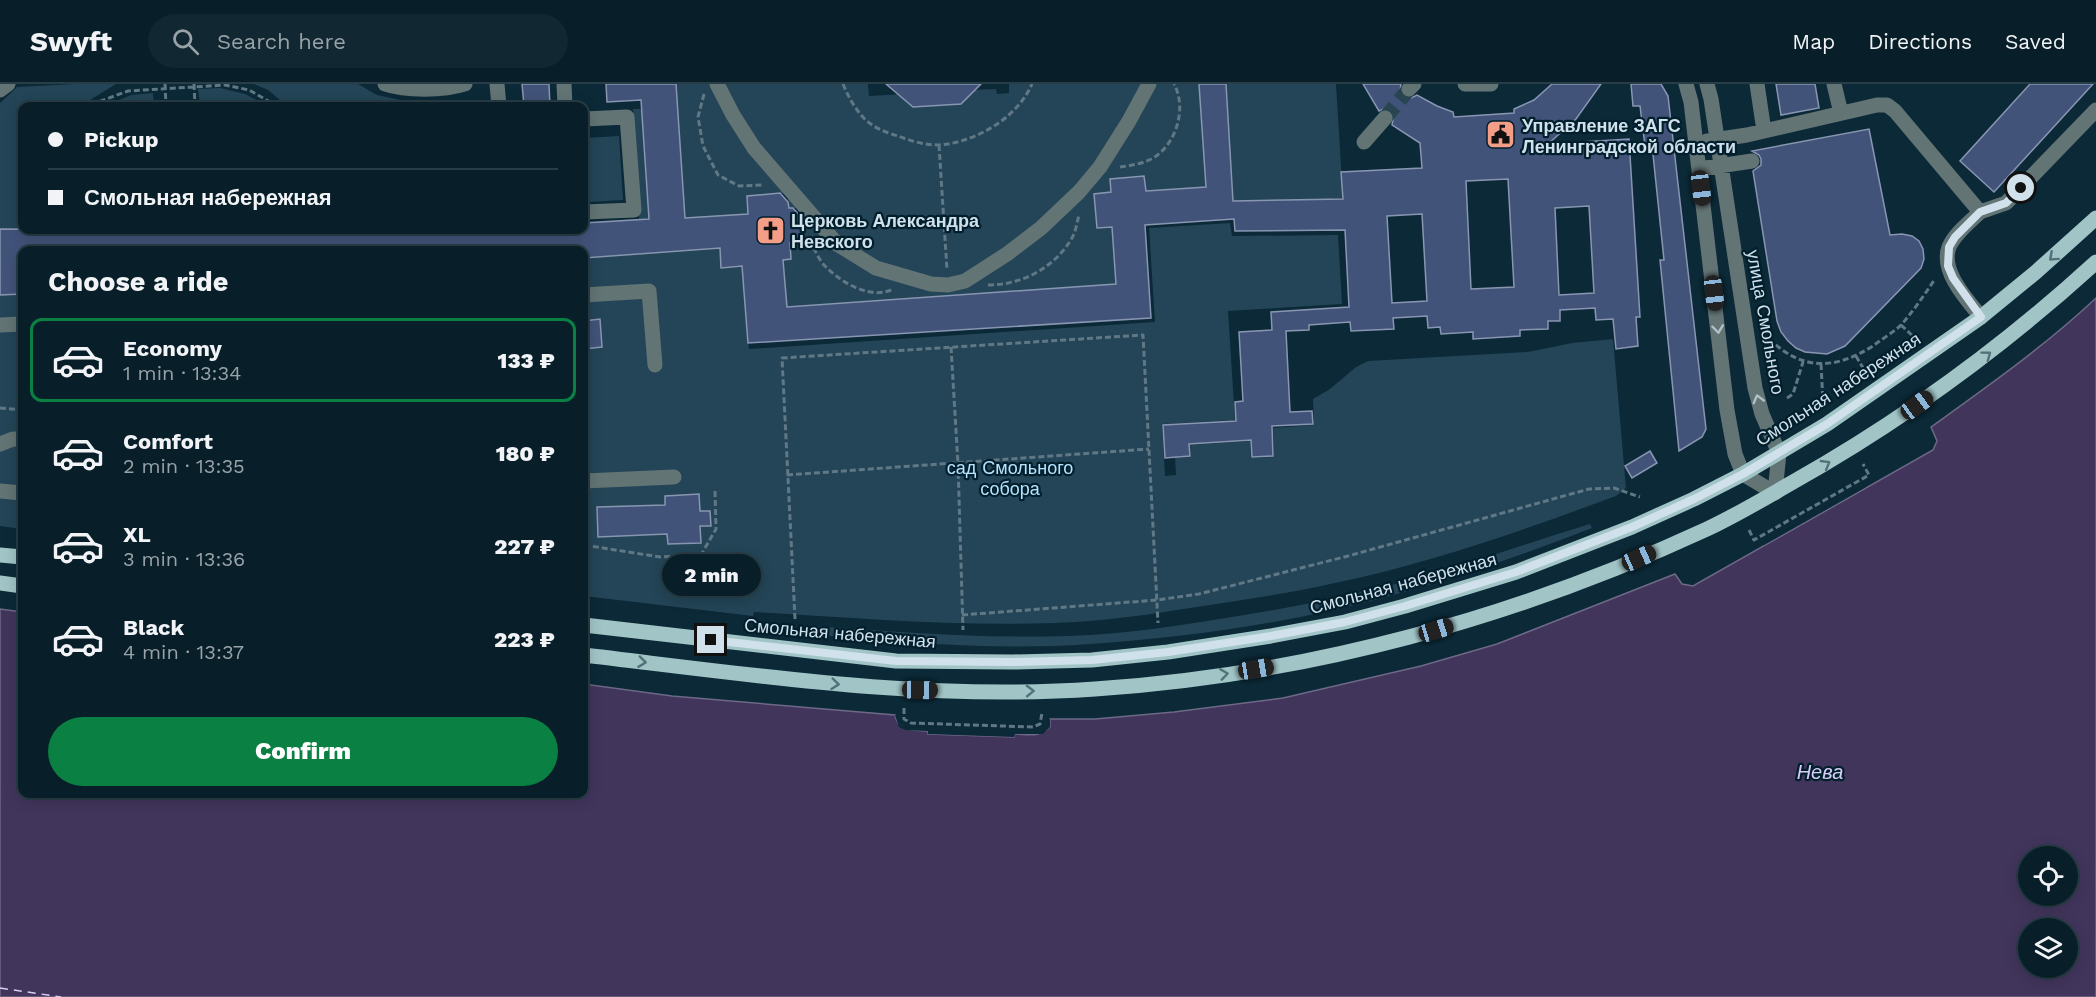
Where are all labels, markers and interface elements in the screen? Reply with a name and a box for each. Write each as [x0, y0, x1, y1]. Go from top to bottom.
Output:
search box [148, 14, 568, 68]
text: Swyft [30, 25, 112, 58]
icon: search [169, 25, 202, 58]
text: Search here [217, 29, 346, 54]
text: Map [1792, 29, 1835, 54]
text: Directions [1868, 29, 1972, 54]
text: Saved [2005, 29, 2066, 54]
place label: Управление ЗАГС Ленинградской области [1522, 115, 1736, 157]
public building icon: Управление ЗАГС Ленинградской области [1485, 119, 1517, 151]
text: Pickup [84, 127, 159, 152]
car [1690, 169, 1712, 207]
route start [2007, 174, 2034, 201]
text: Смольная набережная [84, 185, 332, 210]
place label: Церковь Александра Невского [791, 210, 980, 252]
church icon: Церковь Александра Невского [754, 214, 786, 246]
street label: улица Смольного [1743, 248, 1789, 396]
one-way arrow [2049, 250, 2059, 261]
text: Choose a ride [48, 266, 228, 298]
car [1703, 274, 1725, 312]
one-way arrow [1711, 325, 1724, 334]
street label: Смольная набережная [1752, 328, 1924, 450]
icon: car [51, 333, 105, 387]
text: Economy [123, 336, 222, 361]
text: 133 ₽ [498, 348, 555, 373]
one-way arrow [1981, 351, 1992, 362]
text: 1 min · 13:34 [123, 361, 241, 385]
car [1897, 387, 1937, 423]
one-way arrow [1753, 394, 1765, 405]
icon: car [51, 426, 105, 480]
text: Comfort [123, 429, 213, 454]
text: 180 ₽ [496, 441, 555, 466]
text: 2 min · 13:35 [123, 454, 245, 478]
park label: сад Смольного собора [947, 457, 1073, 499]
one-way arrow [1819, 460, 1830, 471]
icon: car [51, 519, 105, 573]
text: XL [123, 522, 151, 547]
text: 227 ₽ [494, 534, 555, 559]
car [1619, 542, 1659, 574]
text: 3 min · 13:36 [123, 547, 245, 571]
street label: Смольная набережная [1307, 548, 1499, 618]
callout: 2 min [662, 553, 760, 595]
text: 2 min [684, 563, 739, 587]
icon: car [51, 612, 105, 666]
street label: Смольная набережная [743, 614, 937, 652]
text: Black [123, 615, 184, 640]
car [1416, 616, 1456, 644]
route end [697, 626, 724, 653]
text: 223 ₽ [494, 627, 555, 652]
text: 4 min · 13:37 [123, 640, 244, 664]
one-way arrow [637, 655, 646, 667]
car [1237, 657, 1275, 681]
one-way arrow [1219, 668, 1229, 680]
one-way arrow [831, 677, 840, 689]
car [902, 681, 938, 699]
one-way arrow [1026, 685, 1035, 697]
button: Confirm [48, 717, 558, 786]
water label: Нева [1797, 760, 1843, 784]
map controls [2018, 846, 2078, 978]
button: locate [2018, 846, 2078, 906]
button: layers [2018, 918, 2078, 978]

